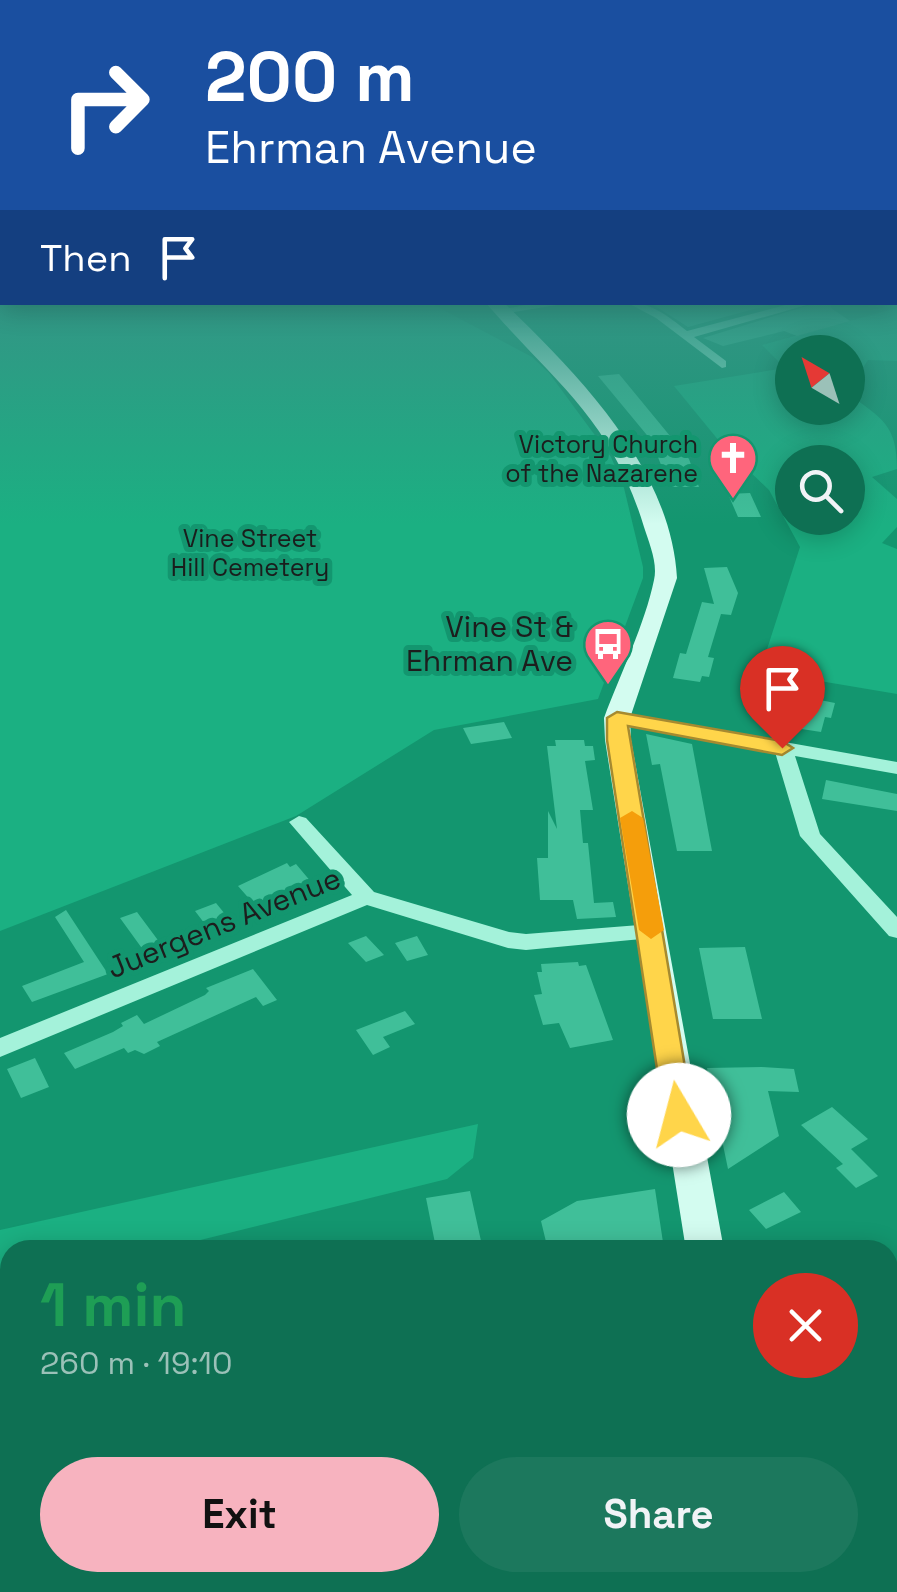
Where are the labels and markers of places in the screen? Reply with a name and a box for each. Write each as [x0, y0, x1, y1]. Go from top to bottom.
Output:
place label: Victory Church of the Nazarene [505, 428, 698, 489]
church icon: Victory Church of the Nazarene [707, 432, 759, 500]
place label: Vine St & Ehrman Ave [406, 607, 573, 680]
bus stop icon: Vine St & Ehrman Ave [582, 618, 634, 686]
pin [740, 646, 825, 749]

